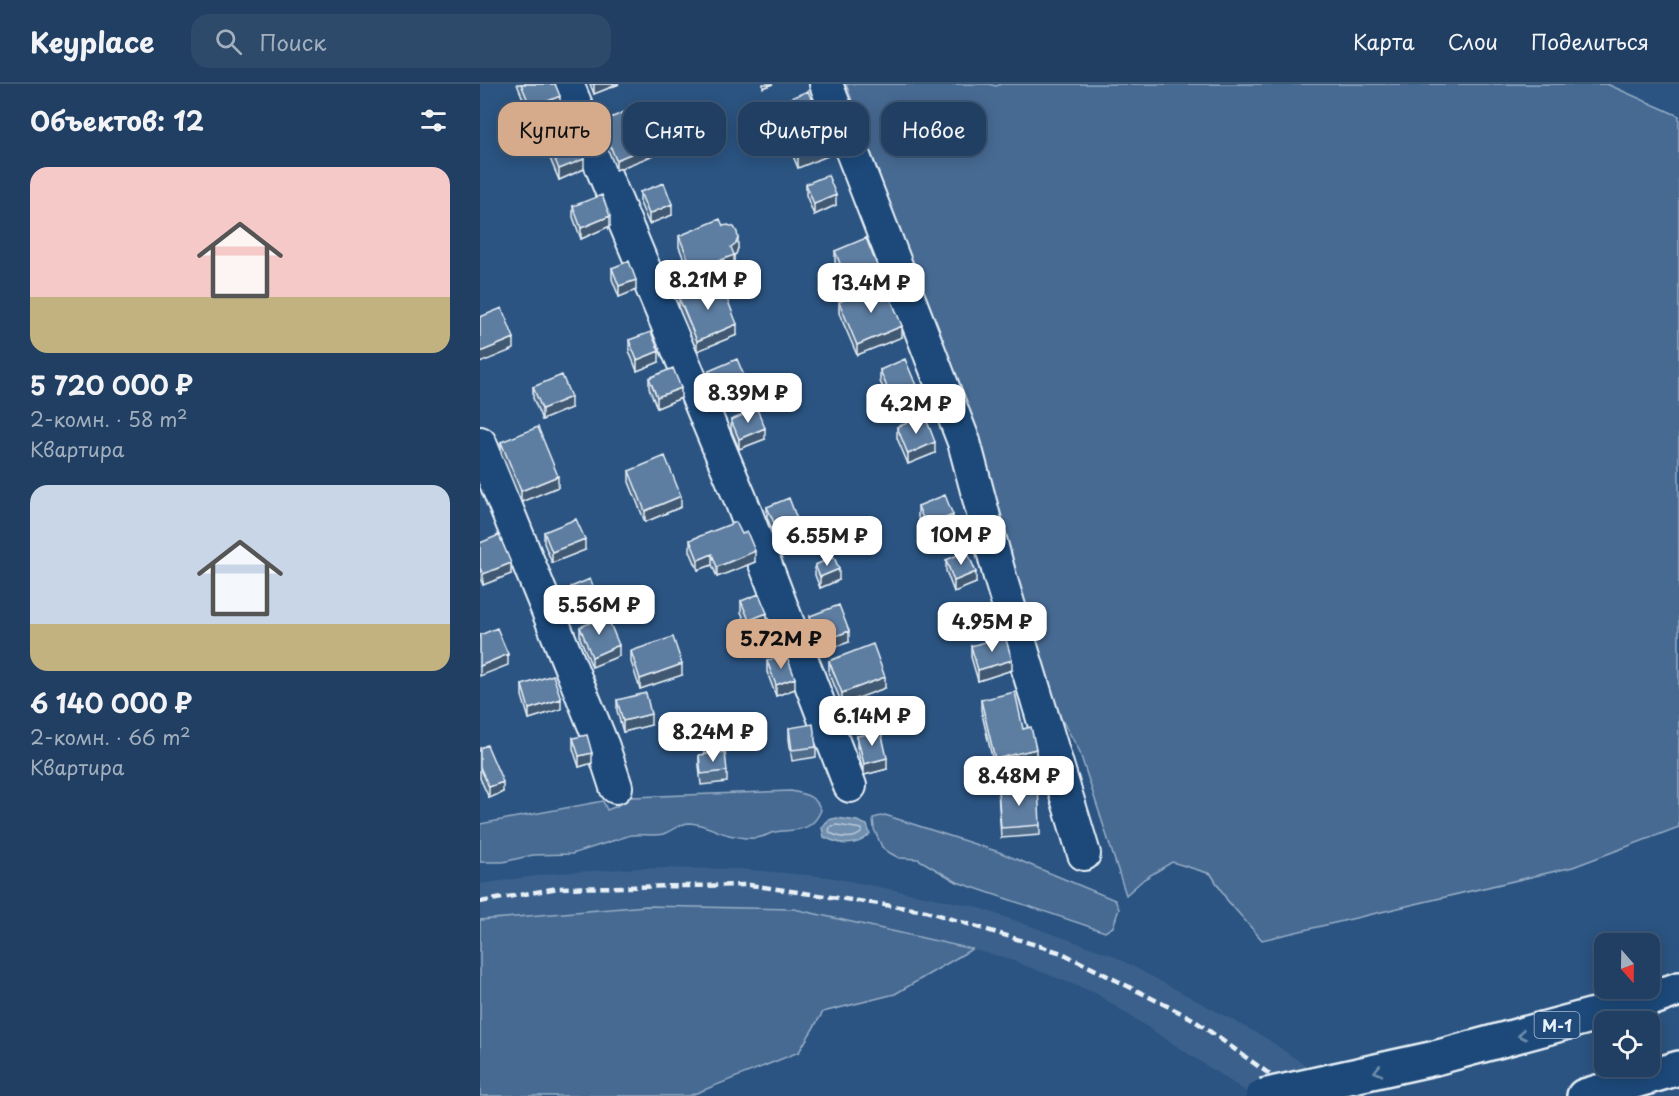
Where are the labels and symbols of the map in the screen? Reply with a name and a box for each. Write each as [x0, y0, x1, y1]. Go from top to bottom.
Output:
pin: 8.21M ₽ [653, 260, 763, 311]
pin: 13.4M ₽ [816, 263, 926, 314]
pin: 8.39M ₽ [693, 373, 803, 424]
pin: 4.2M ₽ [867, 384, 965, 435]
pin: 10M ₽ [919, 515, 1003, 566]
pin: 6.55M ₽ [772, 516, 882, 567]
pin: 5.56M ₽ [544, 585, 654, 636]
pin: 4.95M ₽ [937, 602, 1047, 653]
pin: 5.72M ₽ [726, 619, 836, 670]
pin: 6.14M ₽ [817, 696, 927, 747]
pin: 8.24M ₽ [658, 712, 768, 763]
pin: 8.48M ₽ [964, 756, 1074, 807]
north arrow [1594, 933, 1660, 999]
road number: М-1 [1534, 1012, 1580, 1038]
one-way arrow [1517, 1027, 1527, 1040]
one-way arrow [1373, 1064, 1383, 1077]

